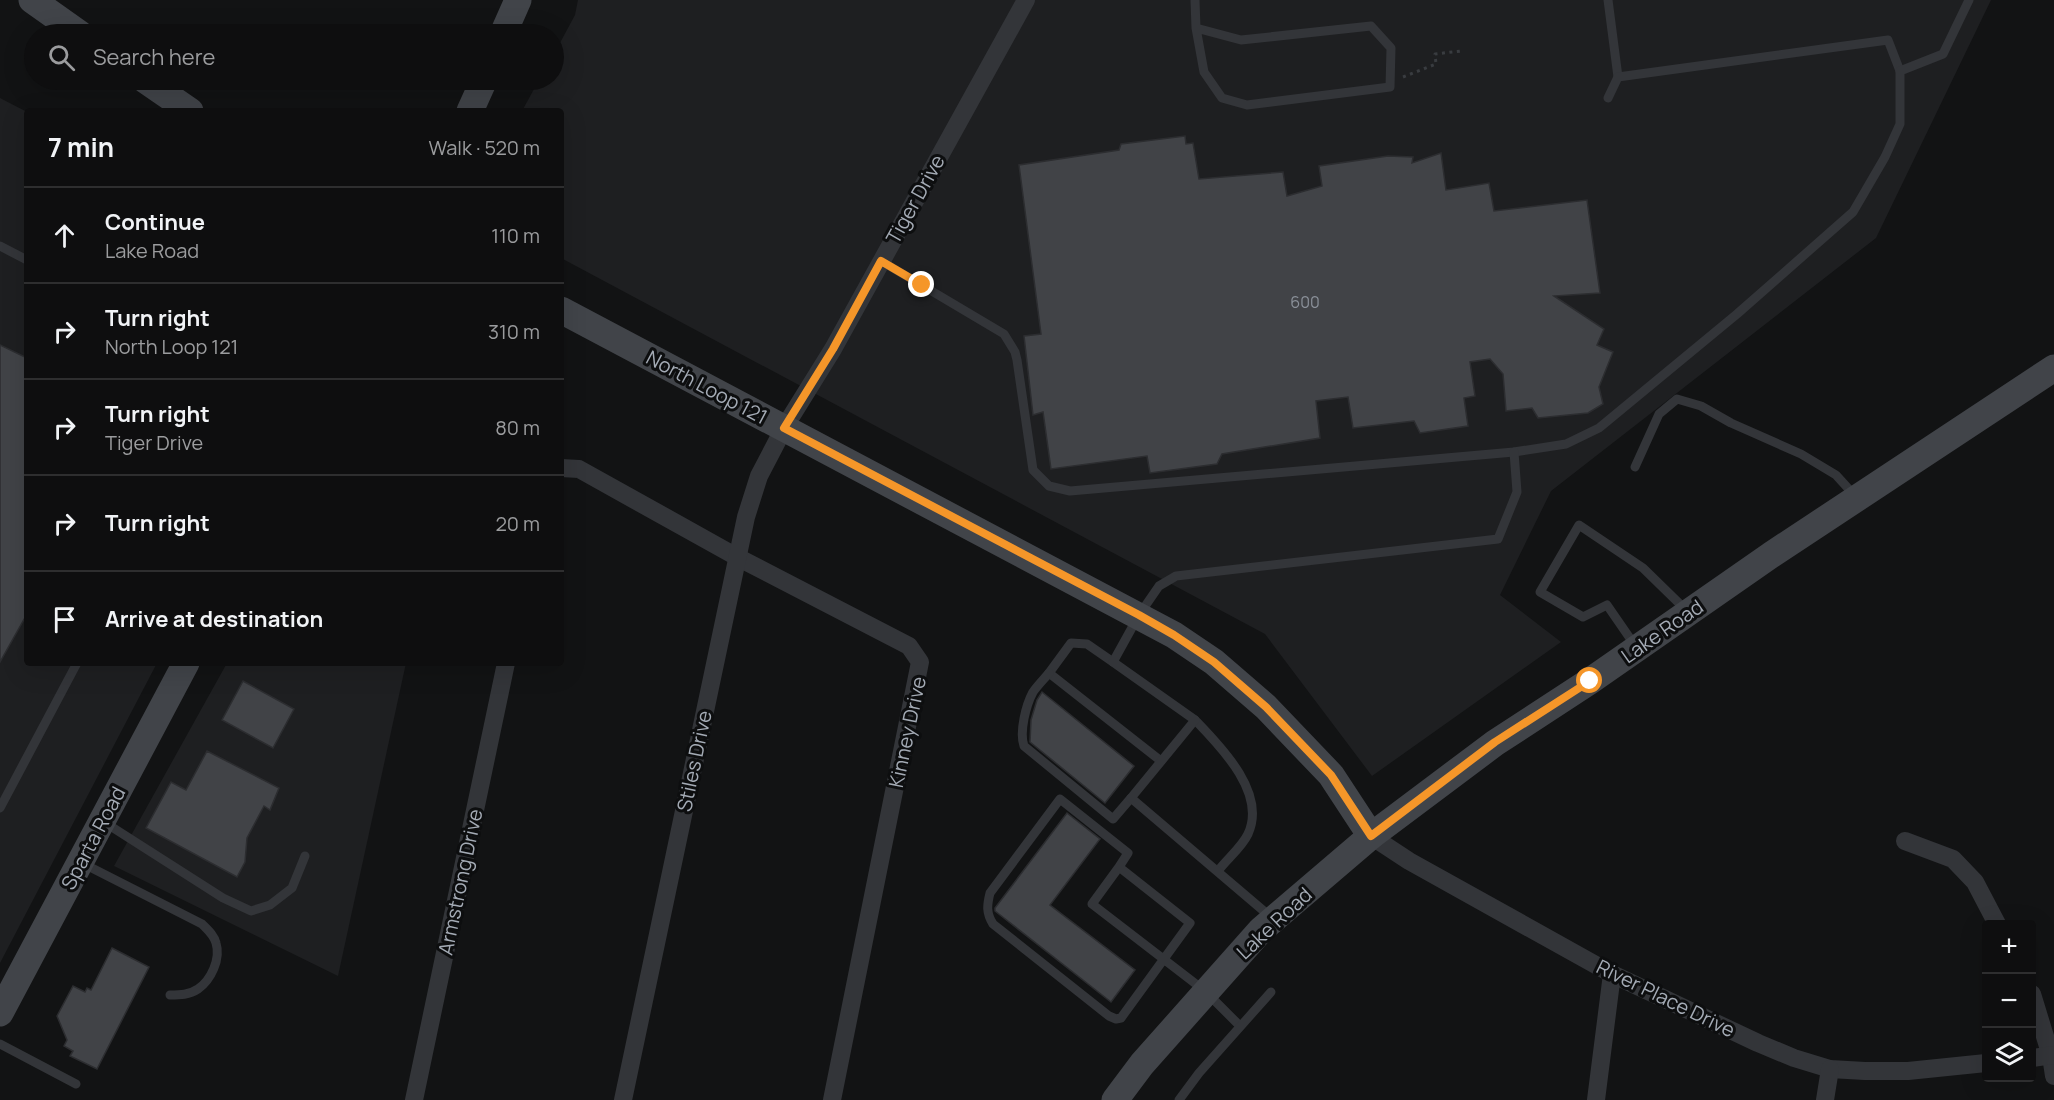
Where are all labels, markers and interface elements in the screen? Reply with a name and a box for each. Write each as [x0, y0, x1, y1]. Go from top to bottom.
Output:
search box [24, 24, 564, 90]
icon: search [45, 41, 78, 74]
text: Search here [93, 42, 215, 72]
text: 7 min [48, 129, 114, 165]
text: Walk · 520 m [428, 134, 540, 161]
street label: Tiger Drive [879, 150, 951, 248]
text: Continue [105, 207, 205, 237]
icon: ahead [48, 219, 81, 252]
text: 110 m [491, 222, 540, 249]
text: Lake Road [105, 237, 199, 264]
route end [908, 271, 934, 297]
house number: 600 [1290, 291, 1320, 313]
text: Turn right [105, 303, 210, 333]
icon: right [48, 315, 81, 348]
text: 310 m [488, 318, 540, 345]
text: North Loop 121 [105, 333, 238, 360]
street label: North Loop 121 [642, 344, 772, 430]
text: Turn right [105, 399, 210, 429]
icon: right [48, 411, 81, 444]
text: 80 m [495, 414, 540, 441]
text: Tiger Drive [105, 429, 203, 456]
icon: right [48, 507, 81, 540]
text: Turn right [105, 508, 210, 538]
text: 20 m [495, 510, 540, 537]
street label: Lake Road [1616, 593, 1708, 669]
icon: arrive [48, 603, 81, 636]
text: Arrive at destination [105, 604, 323, 634]
route start [1576, 667, 1602, 693]
street label: Kinney Drive [882, 674, 932, 790]
street label: Stiles Drive [670, 708, 718, 814]
street label: Sparta Road [55, 782, 131, 894]
street label: Armstrong Drive [431, 806, 489, 958]
street label: Lake Road [1230, 881, 1318, 965]
map controls [1982, 920, 2036, 1082]
button: + [1982, 920, 2036, 974]
street label: River Place Drive [1592, 953, 1740, 1043]
button: − [1982, 974, 2036, 1028]
button: layers [1982, 1028, 2036, 1082]

